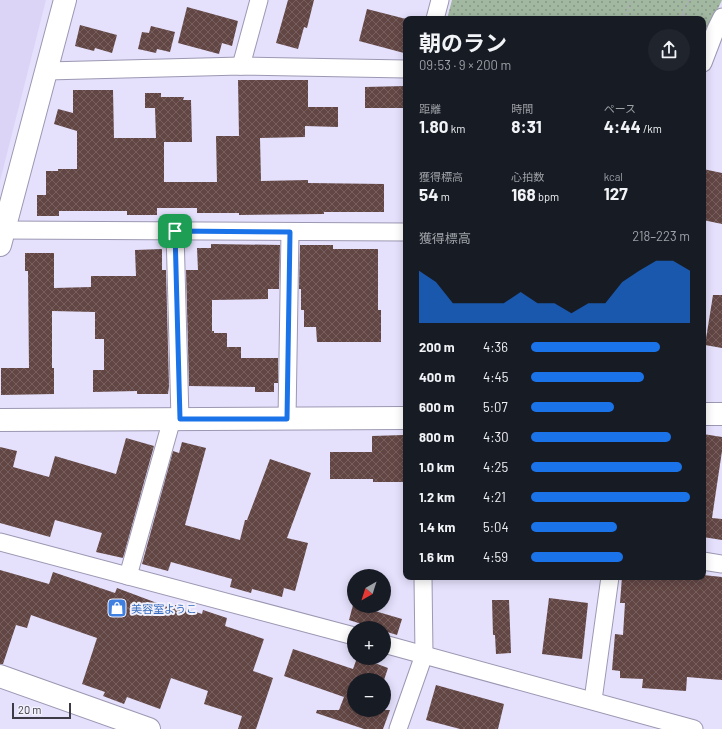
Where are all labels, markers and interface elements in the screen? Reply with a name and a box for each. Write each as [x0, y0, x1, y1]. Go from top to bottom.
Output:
text: 朝のラン [419, 29, 507, 55]
button: share [648, 29, 690, 71]
text: 09:53 · 9 × 200 m [419, 57, 511, 73]
text: 距離 [419, 102, 441, 115]
text: 時間 [511, 102, 533, 115]
text: ペース [604, 102, 636, 115]
text: 1.80 [419, 116, 449, 136]
text: 8:31 [511, 116, 542, 136]
text: 4:44 [604, 116, 641, 136]
text: km [449, 122, 465, 135]
text: /km [641, 122, 662, 135]
text: 獲得標高 [419, 170, 463, 183]
text: 心拍数 [511, 170, 544, 183]
text: kcal [604, 170, 623, 183]
text: 127 [604, 183, 628, 203]
text: 54 [419, 184, 438, 204]
text: 168 [511, 184, 536, 204]
text: m [438, 190, 450, 203]
text: bpm [536, 190, 559, 203]
pin [158, 214, 192, 248]
icon: arrive [164, 220, 186, 242]
text: 218–223 m [632, 228, 690, 244]
text: 獲得標高 [419, 230, 471, 246]
text: 200 m [419, 339, 455, 355]
text: 4:36 [483, 339, 508, 355]
text: 400 m [419, 369, 455, 385]
text: 4:45 [483, 369, 508, 385]
text: 600 m [419, 399, 454, 415]
text: 5:07 [483, 399, 508, 415]
text: 800 m [419, 429, 454, 445]
text: 4:30 [483, 429, 509, 445]
text: 1.0 km [419, 459, 455, 475]
text: 4:25 [483, 459, 508, 475]
text: 1.2 km [419, 489, 455, 505]
text: 4:21 [483, 489, 506, 505]
text: 1.4 km [419, 519, 455, 535]
text: 5:04 [483, 519, 509, 535]
text: 1.6 km [419, 549, 454, 565]
text: 4:59 [483, 549, 508, 565]
north arrow [347, 569, 391, 613]
map controls [347, 569, 391, 717]
shop icon: 美容室ようこ [106, 597, 128, 619]
place label: 美容室ようこ [131, 602, 197, 615]
button: + [347, 621, 391, 665]
button: − [347, 673, 391, 717]
scale bar [12, 701, 71, 720]
text: 20 m [18, 703, 41, 716]

